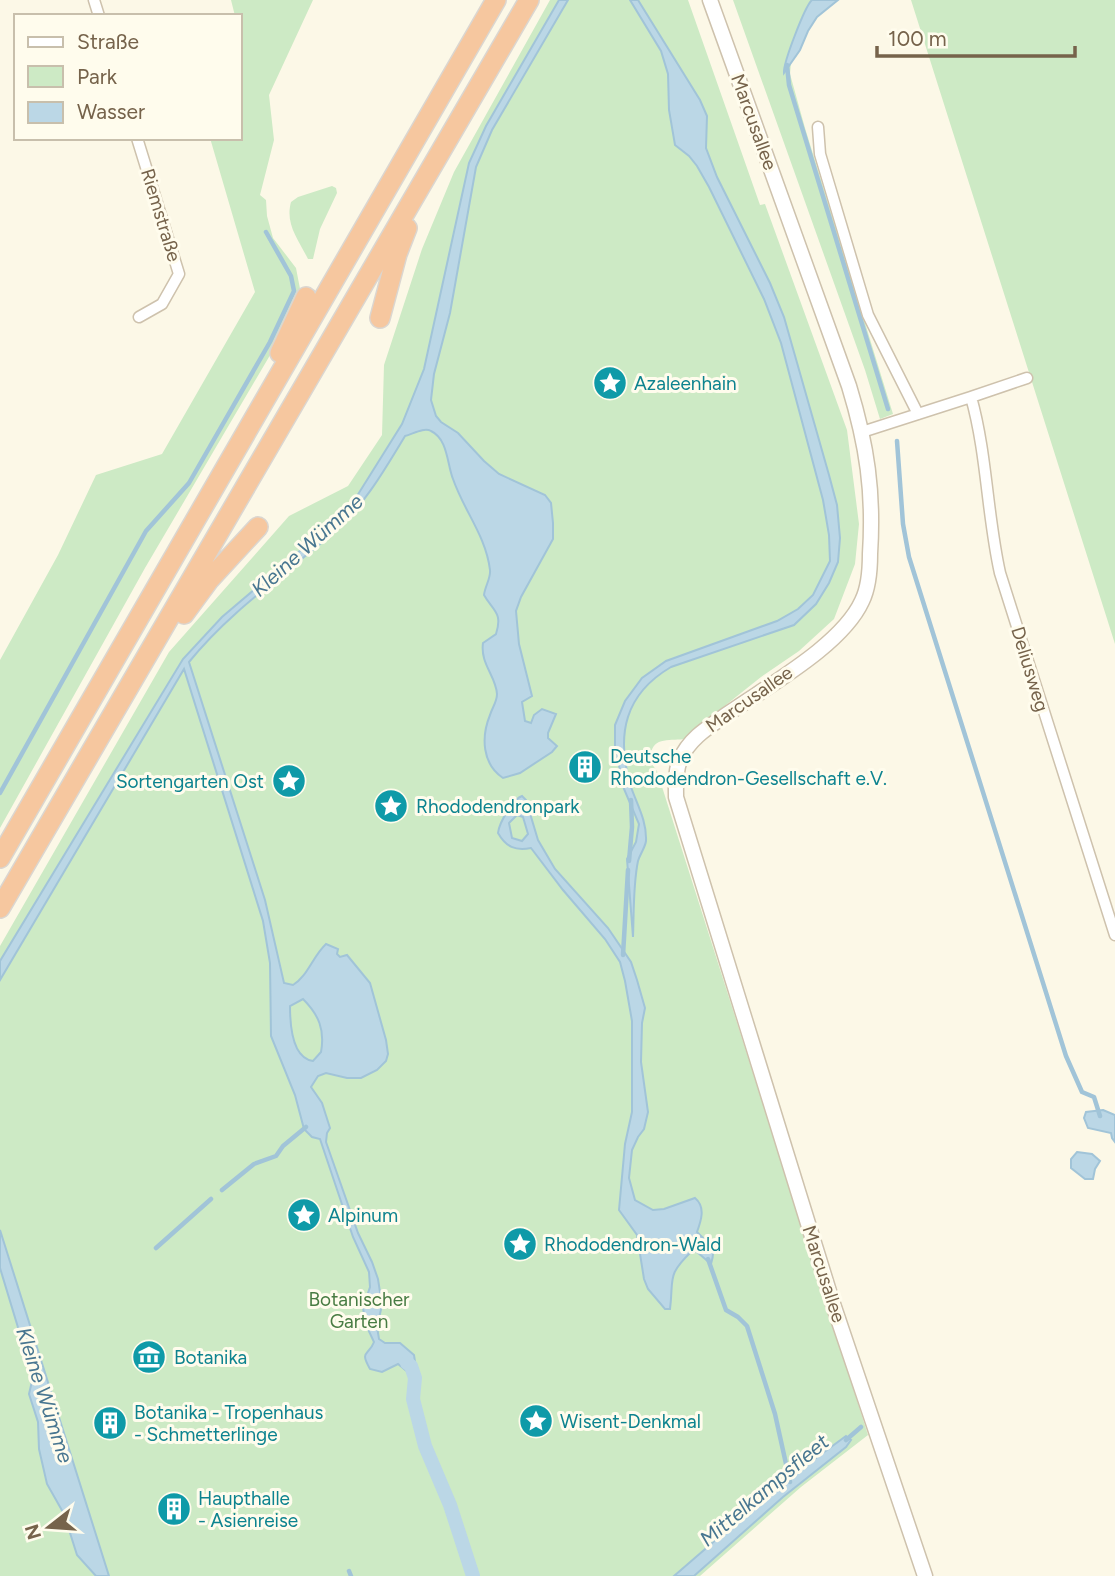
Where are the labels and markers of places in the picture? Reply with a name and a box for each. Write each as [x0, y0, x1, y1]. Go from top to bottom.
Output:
place icon: Azaleenhain [591, 364, 629, 402]
place label: Azaleenhain [634, 372, 737, 395]
place label: Deutsche Rhododendron-Gesellschaft e.V. [610, 745, 887, 790]
building icon: Deutsche Rhododendron-Gesellschaft e.V. [566, 748, 604, 786]
place icon: Sortengarten Ost [270, 762, 308, 800]
place label: Sortengarten Ost [116, 770, 264, 793]
place icon: Rhododendronpark [372, 787, 410, 825]
place label: Rhododendronpark [416, 795, 580, 818]
place icon: Alpinum [285, 1196, 323, 1234]
place label: Alpinum [328, 1204, 398, 1227]
place icon: Rhododendron-Wald [501, 1225, 539, 1263]
place label: Rhododendron-Wald [544, 1233, 721, 1256]
museum icon: Botanika [130, 1338, 168, 1376]
place label: Botanika [174, 1346, 247, 1369]
place label: Botanika - Tropenhaus - Schmetterlinge [134, 1401, 324, 1446]
place icon: Wisent-Denkmal [517, 1402, 555, 1440]
building icon: Botanika - Tropenhaus - Schmetterlinge [91, 1404, 129, 1442]
place label: Wisent-Denkmal [560, 1410, 701, 1433]
place label: Haupthalle - Asienreise [198, 1487, 298, 1532]
building icon: Haupthalle - Asienreise [155, 1490, 193, 1528]

